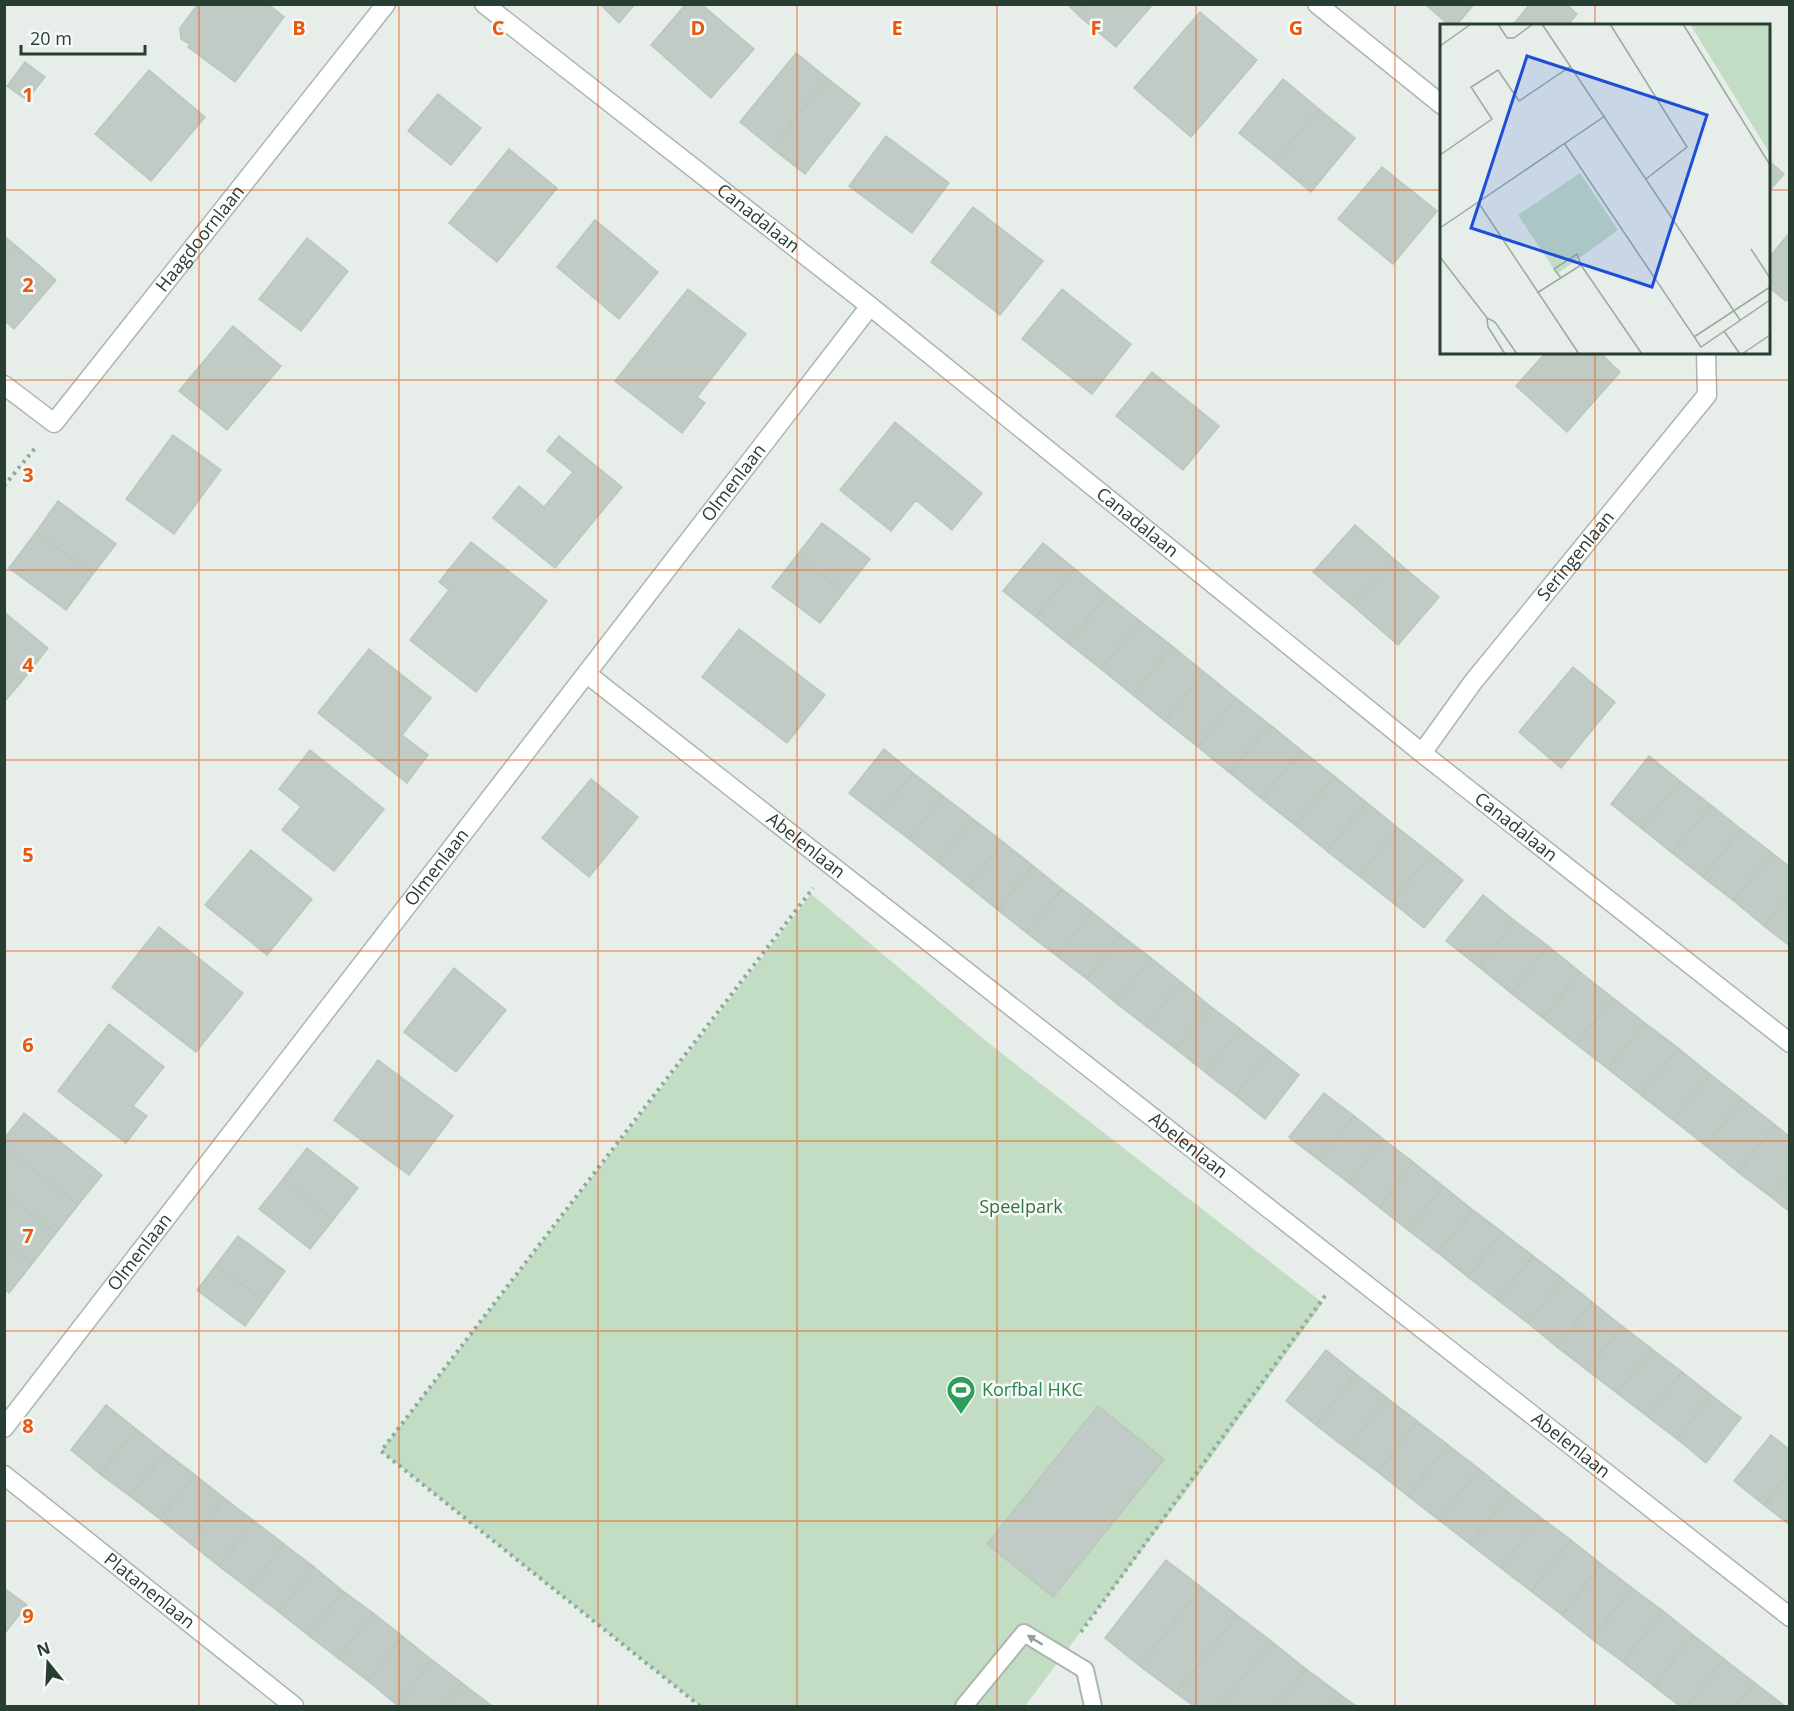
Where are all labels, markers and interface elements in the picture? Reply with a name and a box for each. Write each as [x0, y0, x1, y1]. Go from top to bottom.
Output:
text: B [292, 14, 306, 41]
text: C [492, 14, 505, 41]
text: D [691, 14, 705, 41]
text: E [891, 14, 903, 41]
text: F [1091, 14, 1101, 41]
text: G [1289, 14, 1303, 41]
scale bar [21, 18, 146, 56]
inset map [1440, 24, 1770, 354]
text: 20 m [30, 26, 72, 50]
text: 1 [22, 81, 34, 108]
street label: Canadalaan [712, 178, 805, 258]
street label: Haagdoornlaan [150, 180, 249, 296]
text: 2 [22, 271, 34, 298]
street label: Olmenlaan [695, 438, 770, 526]
text: 3 [22, 461, 34, 488]
street label: Canadalaan [1092, 481, 1184, 562]
street label: Seringenlaan [1531, 505, 1619, 605]
text: 4 [22, 651, 34, 678]
street label: Canadalaan [1470, 786, 1563, 866]
street label: Abelenlaan [762, 806, 851, 883]
street label: Olmenlaan [398, 823, 473, 911]
text: 5 [22, 841, 34, 868]
text: 6 [22, 1031, 34, 1058]
street label: Abelenlaan [1145, 1106, 1233, 1183]
park label: Speelpark [979, 1194, 1063, 1218]
street label: Olmenlaan [101, 1208, 176, 1295]
text: 7 [22, 1222, 34, 1249]
sports icon: Korfbal HKC [945, 1374, 977, 1416]
place label: Korfbal HKC [982, 1377, 1083, 1401]
street label: Abelenlaan [1527, 1406, 1616, 1483]
text: 8 [22, 1412, 34, 1439]
street label: Platanenlaan [100, 1547, 200, 1634]
text: 9 [22, 1602, 34, 1629]
north arrow [18, 1633, 78, 1693]
one-way arrow [1027, 1634, 1043, 1645]
text: N [34, 1636, 53, 1661]

